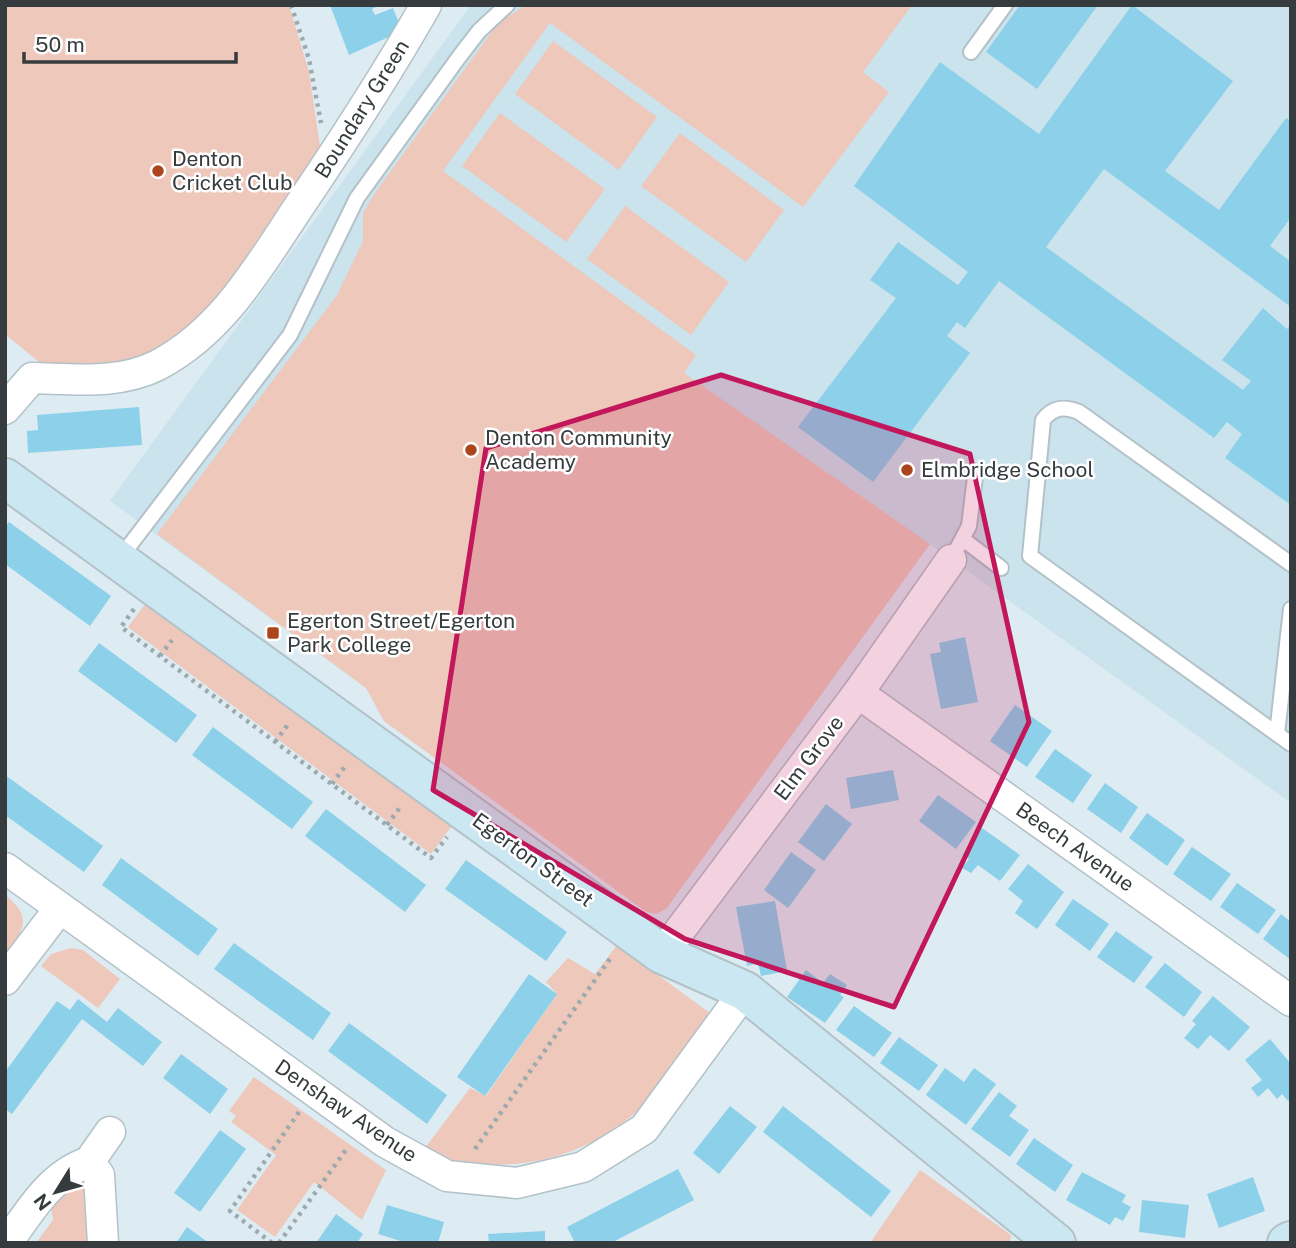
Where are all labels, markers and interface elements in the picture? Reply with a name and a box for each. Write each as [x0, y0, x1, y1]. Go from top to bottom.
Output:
scale bar [24, 21, 236, 65]
text: 50 m [35, 32, 85, 57]
street label: Boundary Green [309, 35, 414, 183]
place label: Denton Cricket Club [172, 146, 292, 195]
marker: Denton Cricket Club [150, 163, 166, 179]
place label: Denton Community Academy [485, 425, 672, 474]
marker: Denton Community Academy [463, 442, 479, 458]
place label: Elmbridge School [921, 457, 1094, 482]
marker: Elmbridge School [899, 462, 915, 478]
place label: Egerton Street/Egerton Park College [287, 608, 515, 657]
marker: Egerton Street/Egerton Park College [265, 625, 281, 641]
street label: Elm Grove [769, 710, 849, 805]
street label: Beech Avenue [1011, 797, 1139, 897]
street label: Egerton Street [468, 807, 599, 912]
street label: Denshaw Avenue [270, 1054, 422, 1167]
north arrow [21, 1157, 91, 1227]
text: N [29, 1190, 56, 1215]

